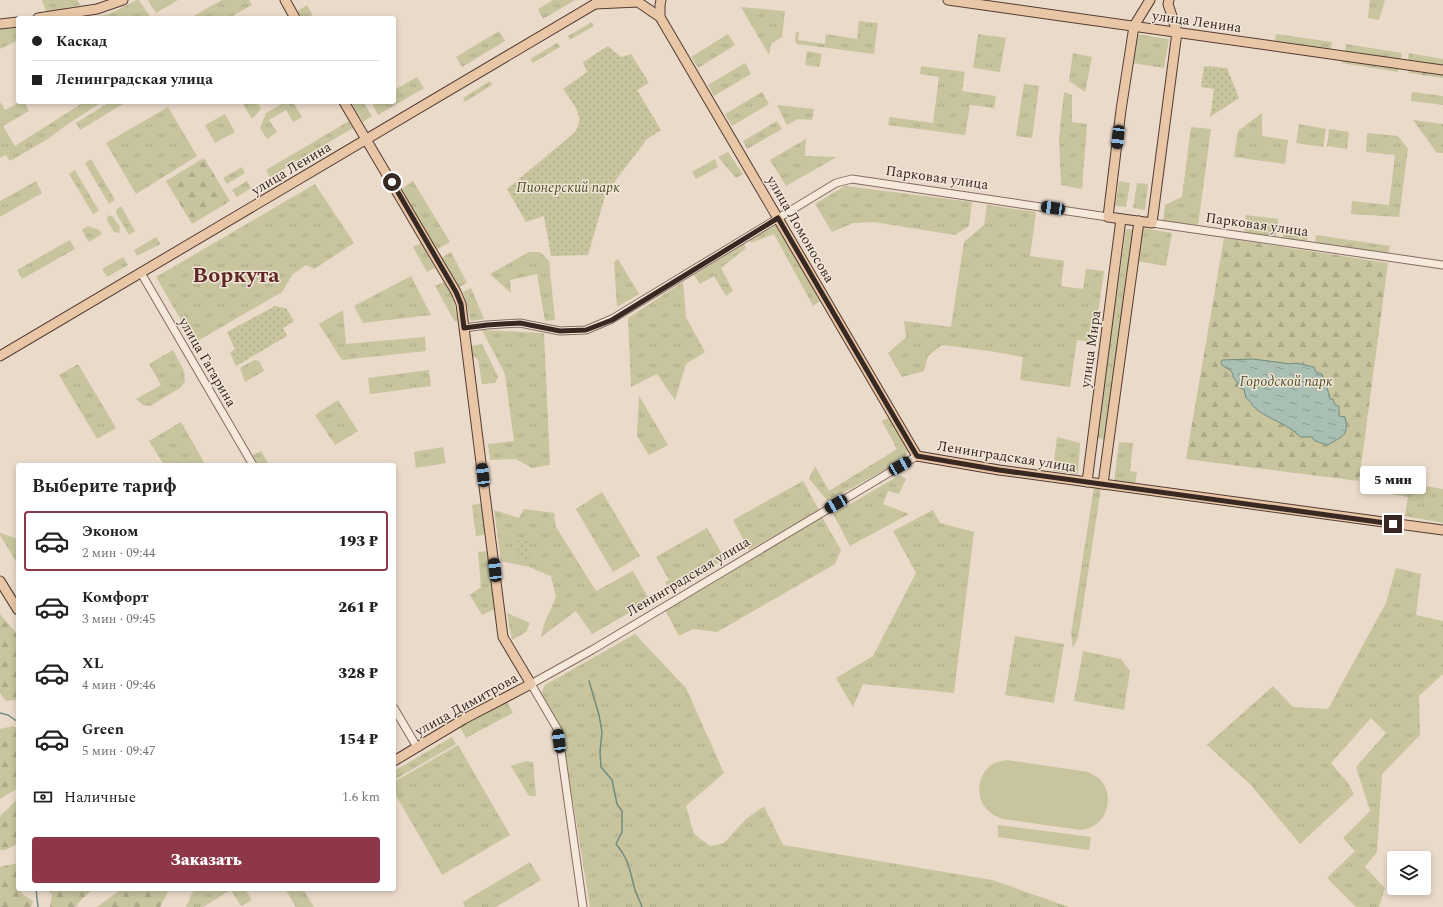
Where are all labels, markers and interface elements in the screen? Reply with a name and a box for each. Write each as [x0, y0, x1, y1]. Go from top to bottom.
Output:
street label: улица Ленина [1150, 5, 1243, 38]
text: Каскад [56, 30, 107, 53]
text: Ленинградская улица [56, 68, 213, 91]
car [1111, 124, 1125, 150]
street label: улица Ленина [246, 136, 335, 201]
street label: Парковая улица [884, 160, 990, 195]
street label: улица Ломоносова [761, 171, 840, 287]
route start [383, 173, 401, 191]
park label: Пионерский парк [516, 177, 620, 198]
car [1040, 200, 1066, 216]
street label: Парковая улица [1204, 207, 1310, 242]
district label: Воркута [192, 259, 280, 292]
street label: улица Мира [1075, 309, 1106, 390]
street label: улица Гагарина [173, 313, 242, 411]
park label: Городской парк [1239, 371, 1333, 392]
street label: Ленинградская улица [936, 435, 1078, 478]
car [887, 455, 913, 477]
car [476, 462, 490, 488]
callout: 5 мин [1360, 466, 1426, 494]
text: 5 мин [1374, 470, 1412, 490]
text: Выберите тариф [32, 473, 177, 500]
car [823, 493, 849, 515]
route end [1384, 515, 1402, 533]
text: Эконом [82, 520, 138, 543]
icon: car [34, 523, 70, 559]
text: 193 ₽ [338, 530, 378, 553]
street label: Ленинградская улица [623, 531, 754, 622]
text: 2 мин · 09:44 [82, 543, 155, 563]
car [488, 557, 502, 583]
text: Комфорт [82, 586, 149, 609]
icon: car [34, 589, 70, 625]
text: 261 ₽ [338, 596, 378, 619]
text: 3 мин · 09:45 [82, 609, 155, 629]
text: XL [82, 652, 103, 675]
icon: car [34, 655, 70, 691]
text: 328 ₽ [338, 662, 378, 685]
street label: улица Димитрова [410, 667, 522, 742]
text: 4 мин · 09:46 [82, 675, 155, 695]
text: Green [82, 718, 124, 741]
icon: car [34, 721, 70, 757]
text: 154 ₽ [338, 728, 378, 751]
car [551, 728, 567, 754]
text: 5 мин · 09:47 [82, 741, 155, 761]
icon: cash [32, 786, 54, 808]
text: Наличные [64, 786, 136, 809]
text: 1.6 km [342, 787, 380, 807]
button: Заказать [32, 837, 380, 883]
map controls [1387, 851, 1431, 895]
button: layers [1387, 851, 1431, 895]

